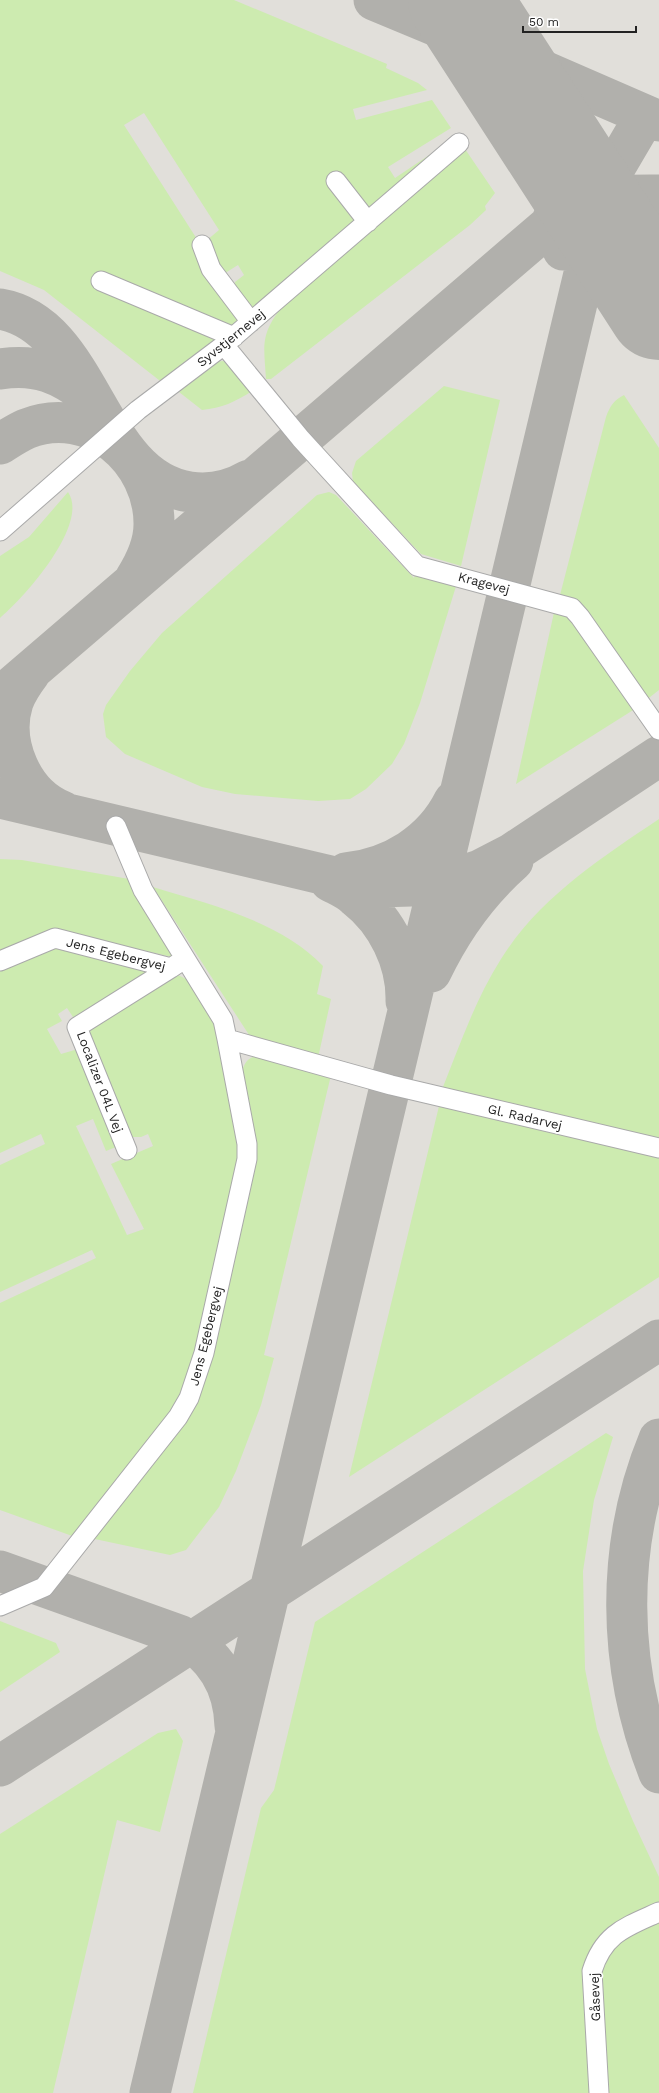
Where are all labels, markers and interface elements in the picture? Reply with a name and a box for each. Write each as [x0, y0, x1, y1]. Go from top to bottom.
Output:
scale bar [523, 8, 636, 34]
text: 50 m [529, 15, 559, 29]
street label: Syvstjernevej [194, 306, 268, 370]
street label: Kragevej [456, 569, 512, 597]
street label: Jens Egebergvej [65, 934, 167, 974]
street label: Localizer 04L Vej [74, 1029, 126, 1135]
street label: Gl. Radarvej [486, 1101, 564, 1133]
street label: Jens Egebergvej [186, 1285, 226, 1387]
street label: Gåsevej [587, 1972, 603, 2022]

